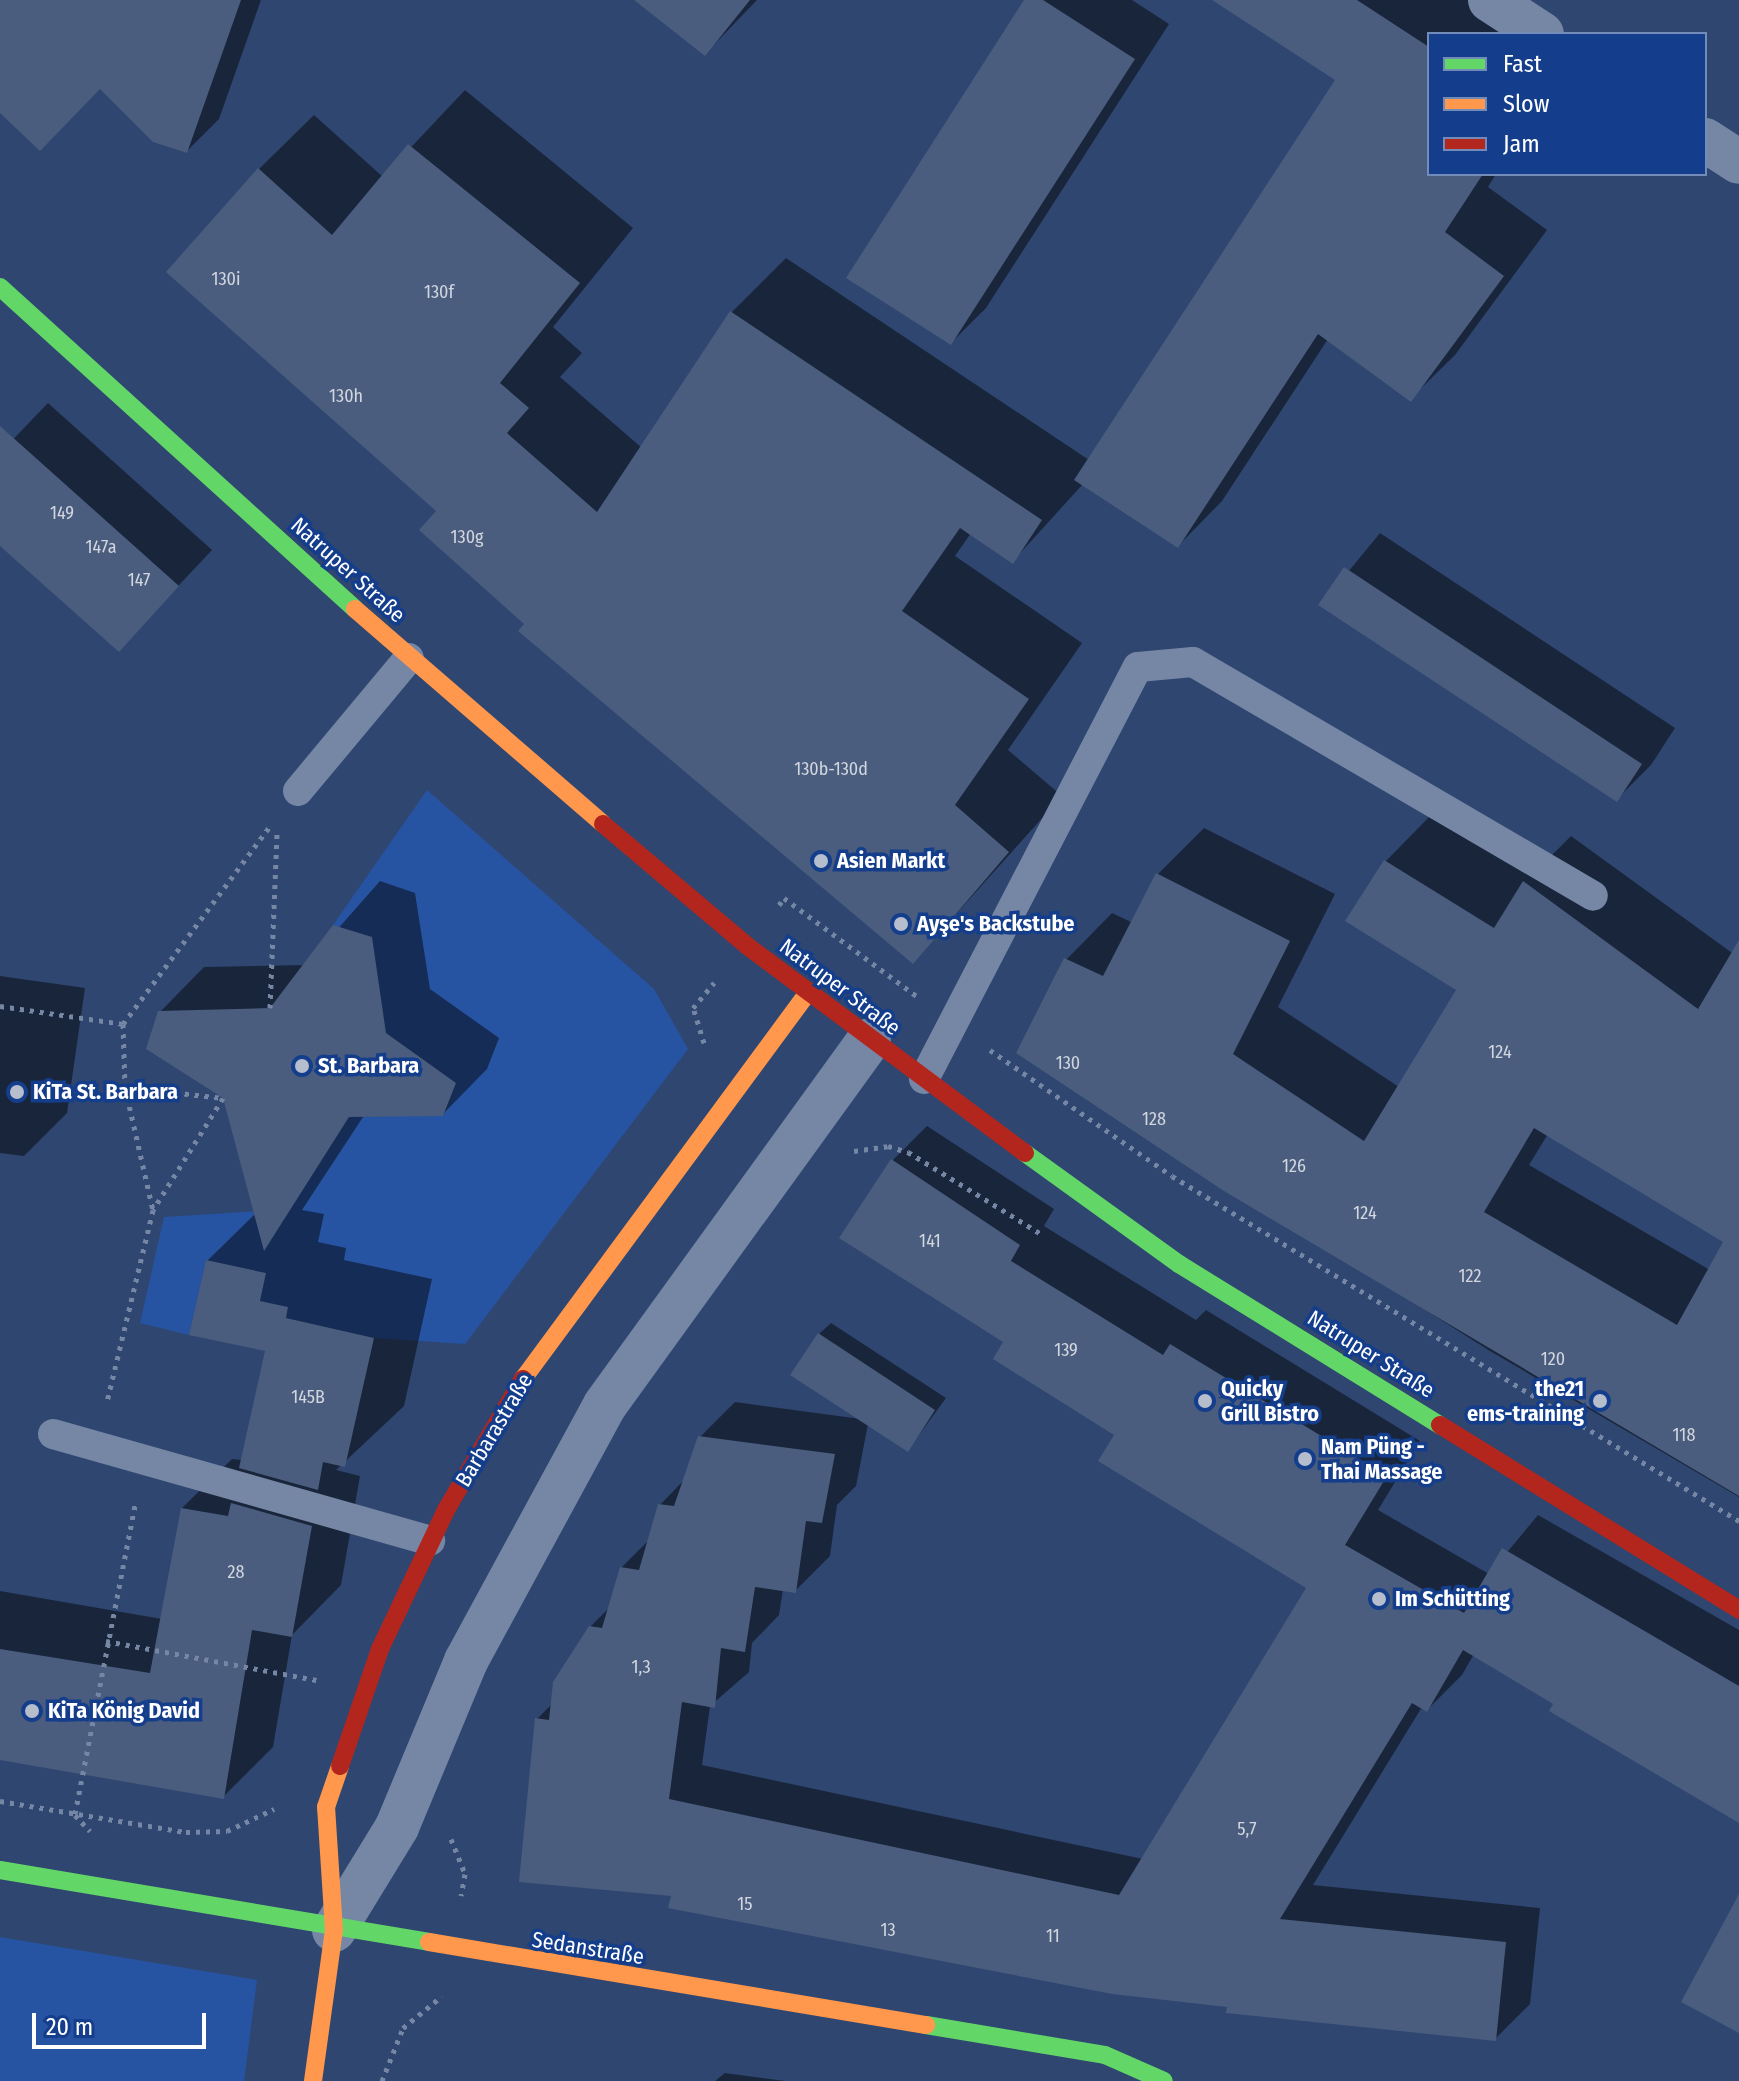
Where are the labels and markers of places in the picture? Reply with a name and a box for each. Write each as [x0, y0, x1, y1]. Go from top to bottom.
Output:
place label: Asien Markt [837, 848, 945, 874]
marker: Asien Markt [812, 852, 830, 870]
place label: Ayşe's Backstube [917, 911, 1075, 937]
marker: Ayşe's Backstube [892, 915, 910, 933]
place label: St. Barbara [318, 1053, 419, 1079]
marker: St. Barbara [293, 1057, 311, 1075]
place label: KiTa St. Barbara [33, 1079, 178, 1105]
marker: KiTa St. Barbara [8, 1083, 26, 1101]
place label: Quicky Grill Bistro [1221, 1375, 1319, 1426]
place label: the21 ems-training [1467, 1375, 1584, 1426]
marker: Quicky Grill Bistro [1196, 1392, 1214, 1410]
marker: the21 ems-training [1591, 1392, 1609, 1410]
place label: Nam Püng - Thai Massage [1321, 1433, 1443, 1484]
marker: Nam Püng - Thai Massage [1296, 1450, 1314, 1468]
place label: Im Schütting [1395, 1586, 1510, 1612]
marker: Im Schütting [1370, 1590, 1388, 1608]
place label: KiTa König David [48, 1698, 200, 1724]
marker: KiTa König David [23, 1702, 41, 1720]

